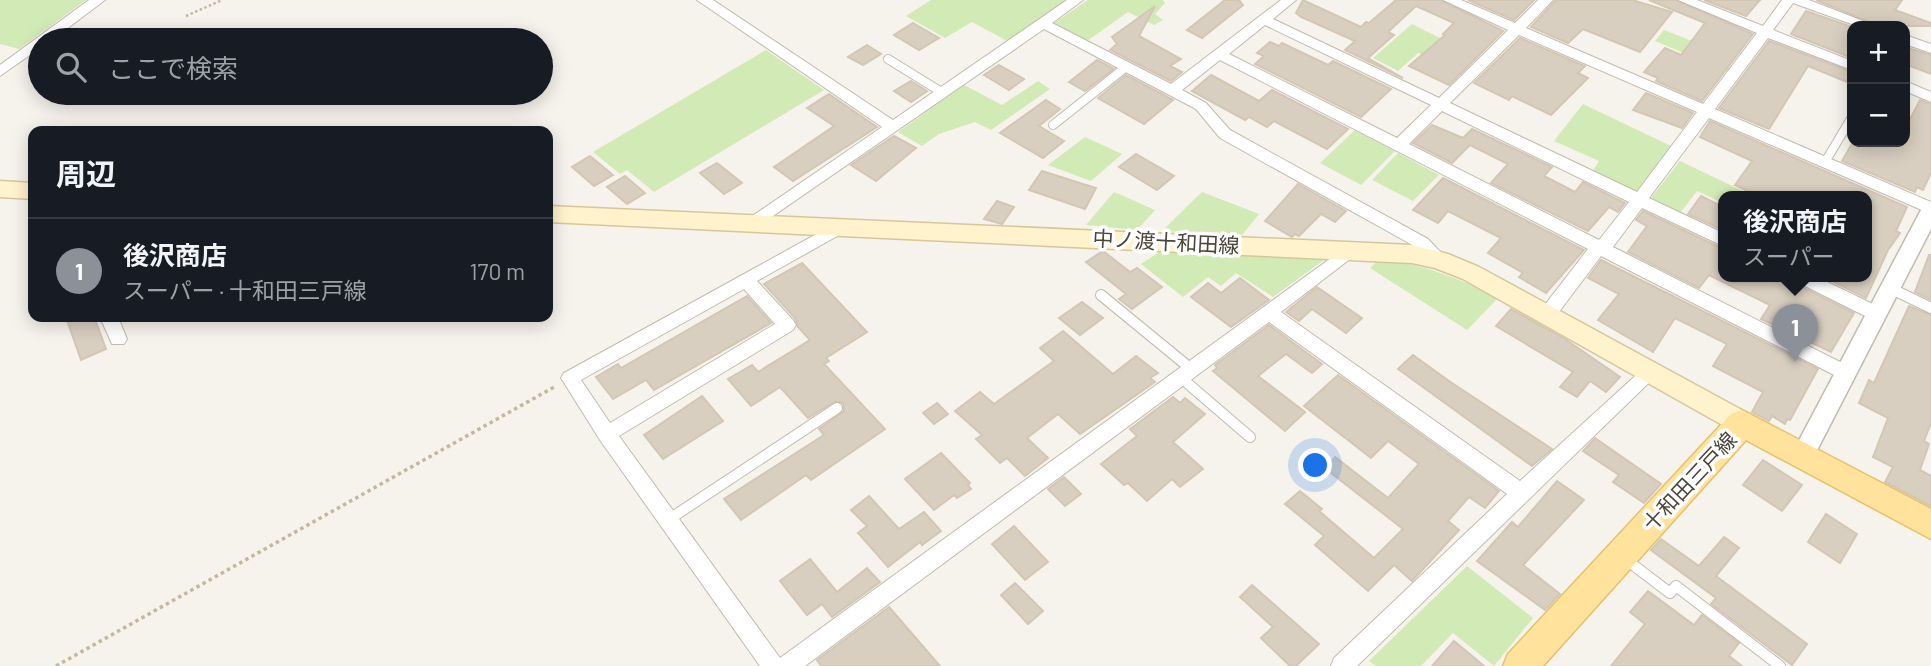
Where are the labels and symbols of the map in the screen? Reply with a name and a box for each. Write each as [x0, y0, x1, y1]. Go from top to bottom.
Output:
street label: 中ノ渡十和田線 [1092, 225, 1240, 257]
pin: 1 [1772, 304, 1818, 362]
street label: 十和田三戸線 [1637, 426, 1741, 536]
your location [1298, 448, 1332, 482]

